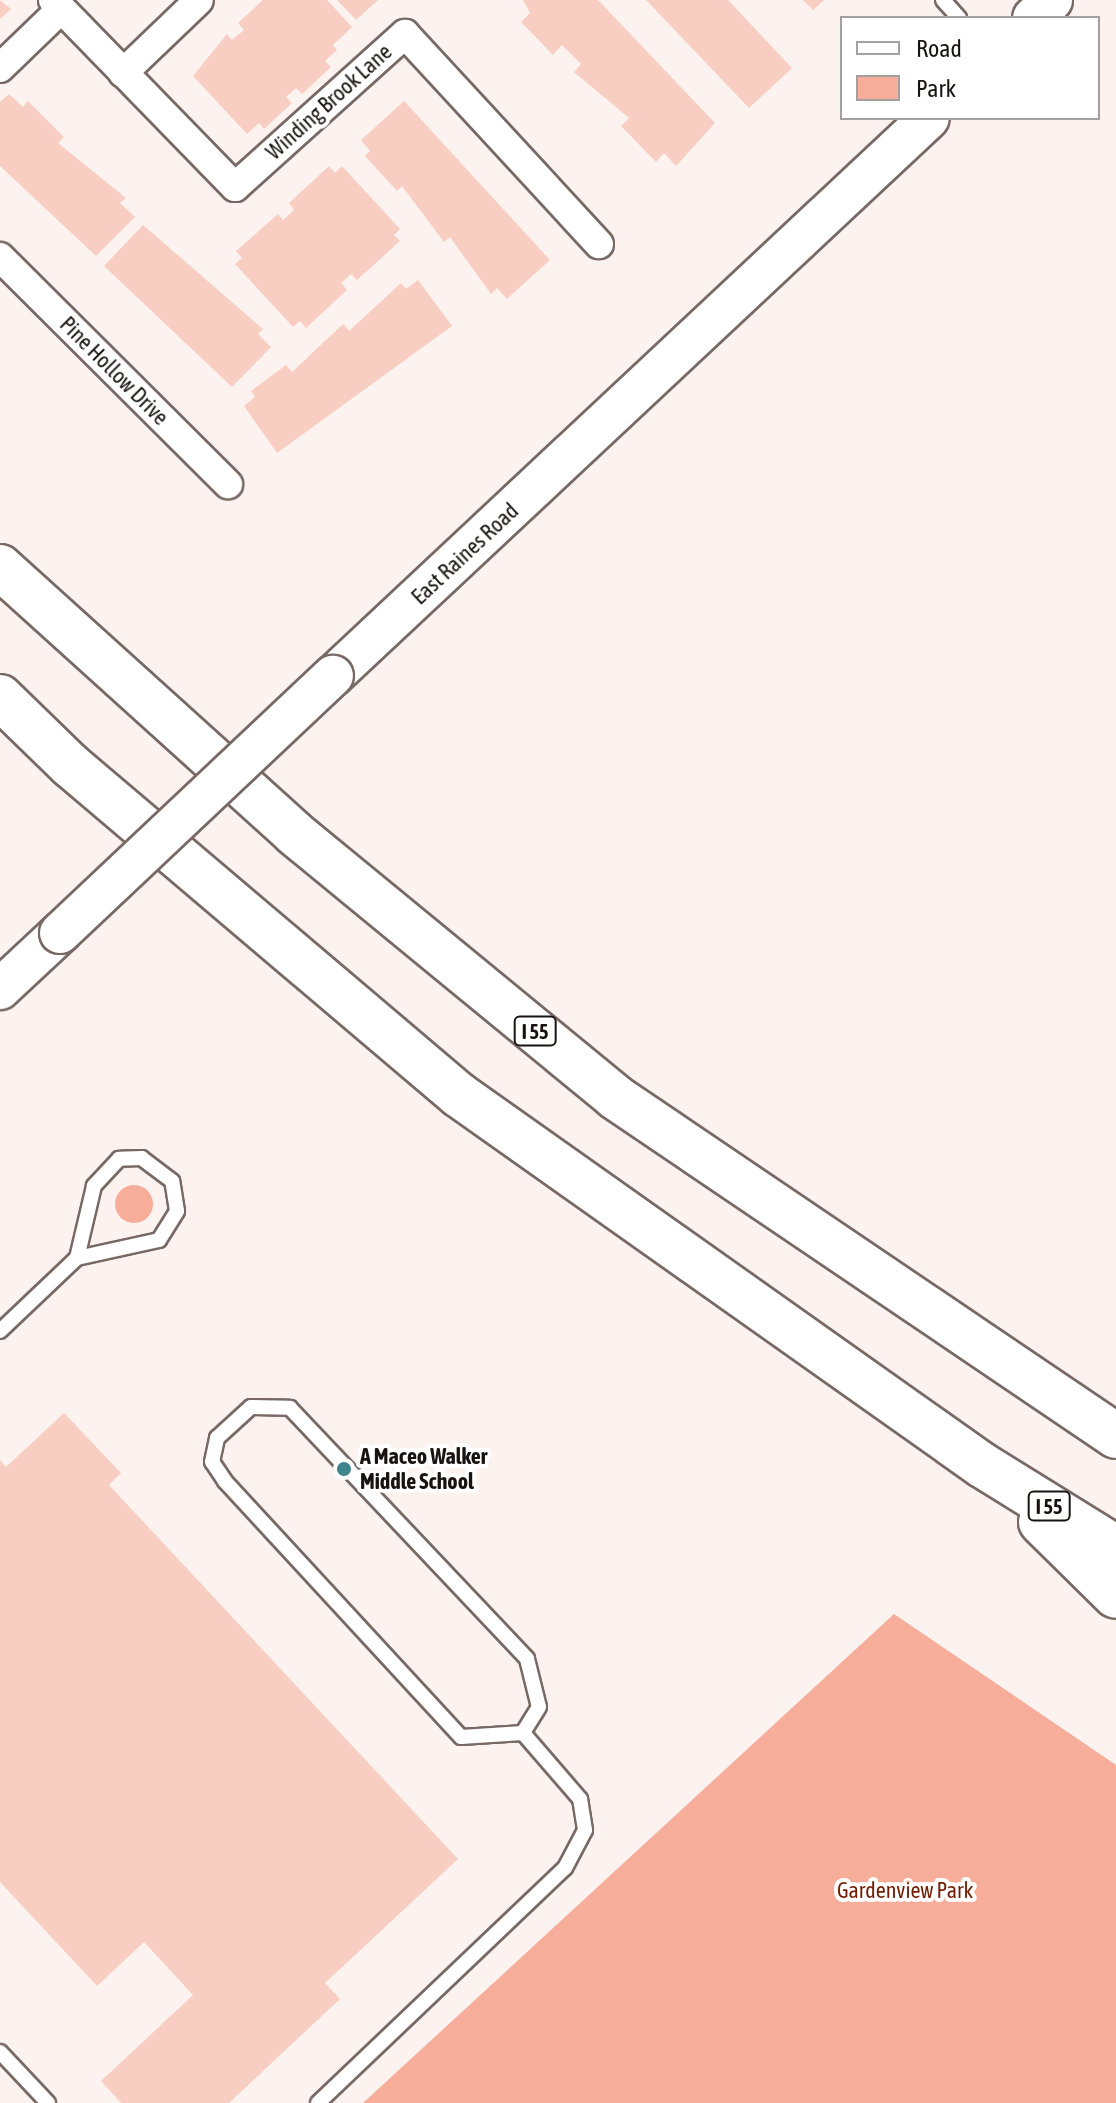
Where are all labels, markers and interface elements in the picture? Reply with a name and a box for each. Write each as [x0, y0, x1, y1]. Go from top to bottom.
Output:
legend [840, 16, 1100, 120]
text: Road [916, 35, 962, 62]
street label: Winding Brook Lane [261, 39, 397, 165]
text: Park [916, 75, 956, 102]
street label: Pine Hollow Drive [54, 311, 174, 431]
street label: East Raines Road [406, 498, 524, 610]
road number: I 55 [513, 1015, 557, 1047]
place label: A Maceo Walker Middle School [360, 1443, 487, 1494]
marker: A Maceo Walker Middle School [335, 1460, 353, 1478]
road number: I 55 [1027, 1490, 1071, 1522]
park label: Gardenview Park [837, 1878, 973, 1904]

